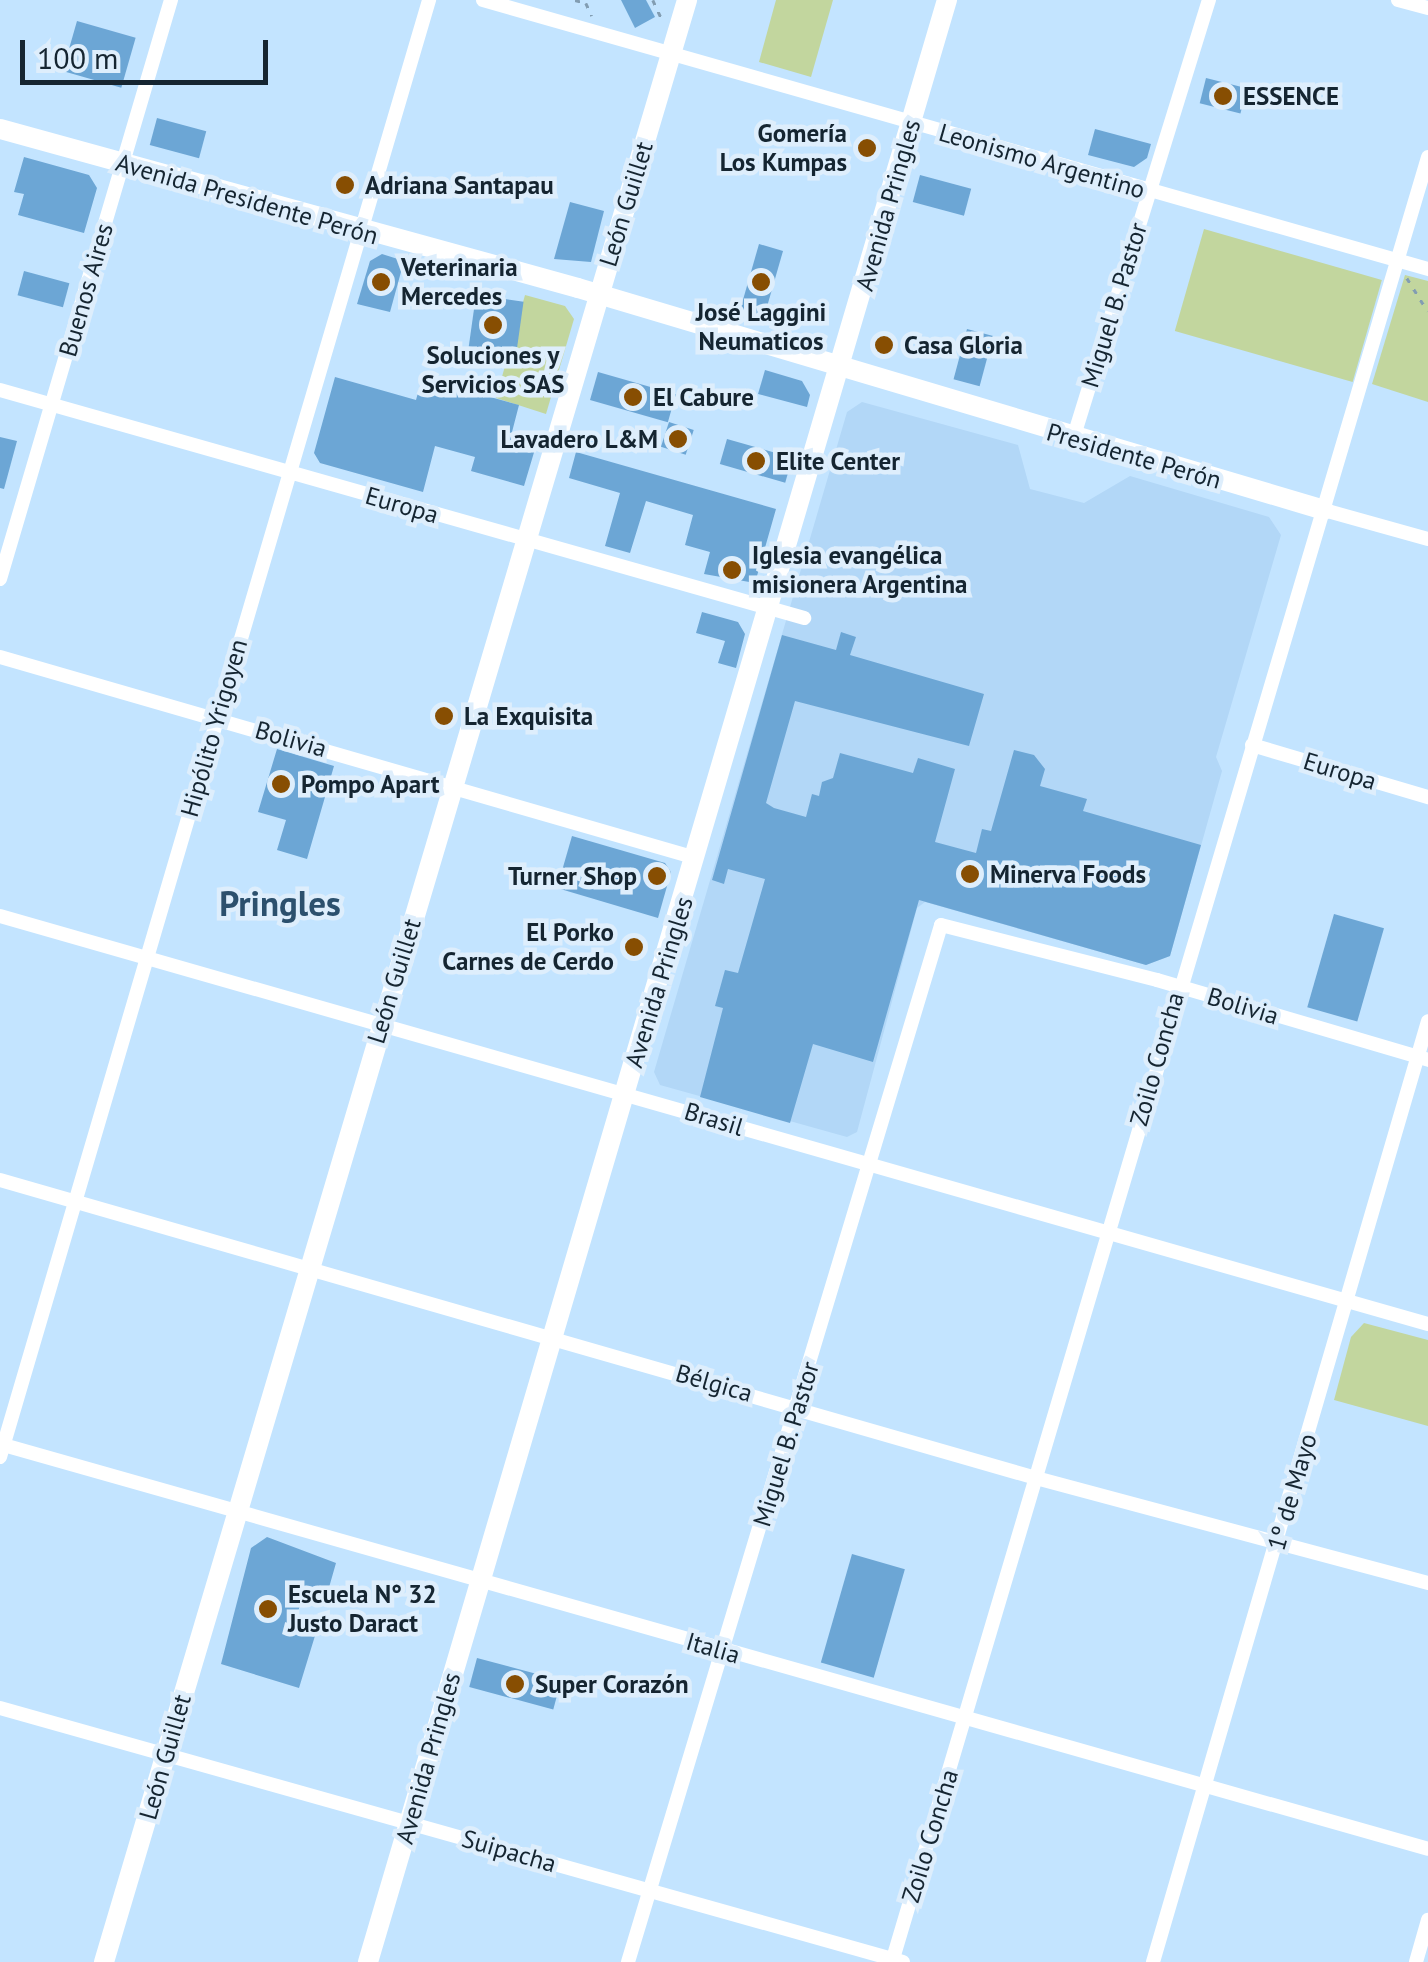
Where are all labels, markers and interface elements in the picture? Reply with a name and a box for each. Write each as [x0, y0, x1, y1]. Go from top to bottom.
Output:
scale bar [25, 20, 272, 82]
text: 100 m [37, 38, 118, 77]
place label: ESSENCE [1243, 81, 1339, 111]
marker: ESSENCE [1212, 85, 1234, 107]
street label: Avenida Pringles [849, 116, 927, 294]
street label: Leonismo Argentino [935, 117, 1149, 205]
place label: Gomería Los Kumpas [720, 119, 847, 178]
marker: Gomería Los Kumpas [856, 137, 878, 159]
street label: León Guillet [593, 138, 659, 270]
street label: Avenida Presidente Perón [112, 147, 382, 251]
place label: Adriana Santapau [365, 170, 554, 200]
marker: Adriana Santapau [334, 174, 356, 196]
street label: Miguel B. Pastor [1074, 218, 1154, 392]
street label: Buenos Aires [53, 219, 119, 361]
place label: Veterinaria Mercedes [401, 253, 518, 312]
marker: Veterinaria Mercedes [370, 271, 392, 293]
marker: José Laggini Neumaticos [750, 271, 772, 293]
place label: José Laggini Neumaticos [696, 298, 826, 357]
marker: Soluciones y Servicios SAS [482, 314, 504, 336]
place label: Casa Gloria [904, 330, 1023, 360]
marker: Casa Gloria [873, 334, 895, 356]
place label: Soluciones y Servicios SAS [422, 341, 564, 400]
place label: El Cabure [653, 382, 754, 412]
marker: El Cabure [622, 386, 644, 408]
street label: Presidente Perón [1043, 417, 1225, 495]
place label: Lavadero L&M [501, 424, 658, 454]
marker: Lavadero L&M [667, 428, 689, 450]
place label: Elite Center [776, 446, 900, 476]
marker: Elite Center [745, 450, 767, 472]
street label: Europa [362, 480, 442, 530]
place label: Iglesia evangélica misionera Argentina [752, 541, 968, 600]
marker: Iglesia evangélica misionera Argentina [721, 559, 743, 581]
street label: Hipólito Yrigoyen [174, 635, 254, 821]
place label: La Exquisita [464, 701, 593, 731]
marker: La Exquisita [433, 705, 455, 727]
street label: Bolivia [252, 714, 330, 764]
street label: Europa [1300, 746, 1380, 796]
place label: Pompo Apart [301, 769, 440, 799]
marker: Pompo Apart [270, 773, 292, 795]
place label: Minerva Foods [990, 859, 1146, 889]
place label: Turner Shop [508, 861, 637, 891]
marker: Minerva Foods [959, 863, 981, 885]
marker: Turner Shop [646, 865, 668, 887]
district label: Pringles [219, 882, 341, 924]
street label: Avenida Pringles [619, 893, 699, 1071]
street label: León Guillet [361, 915, 427, 1047]
place label: El Porko Carnes de Cerdo [442, 918, 614, 977]
marker: El Porko Carnes de Cerdo [623, 936, 645, 958]
street label: Bolivia [1204, 981, 1282, 1031]
street label: Zoilo Concha [1124, 989, 1190, 1129]
street label: Brasil [681, 1096, 747, 1142]
street label: Miguel B. Pastor [746, 1357, 826, 1531]
street label: Bélgica [672, 1358, 756, 1408]
street label: 1º de Mayo [1261, 1430, 1323, 1554]
place label: Escuela N° 32 Justo Daract [288, 1580, 437, 1639]
marker: Escuela N° 32 Justo Daract [257, 1598, 279, 1620]
street label: Italia [683, 1626, 743, 1670]
street label: Avenida Pringles [389, 1669, 467, 1847]
place label: Super Corazón [535, 1669, 689, 1699]
marker: Super Corazón [504, 1673, 526, 1695]
street label: León Guillet [133, 1691, 197, 1823]
street label: Zoilo Concha [896, 1766, 964, 1906]
street label: Suipacha [458, 1823, 560, 1879]

